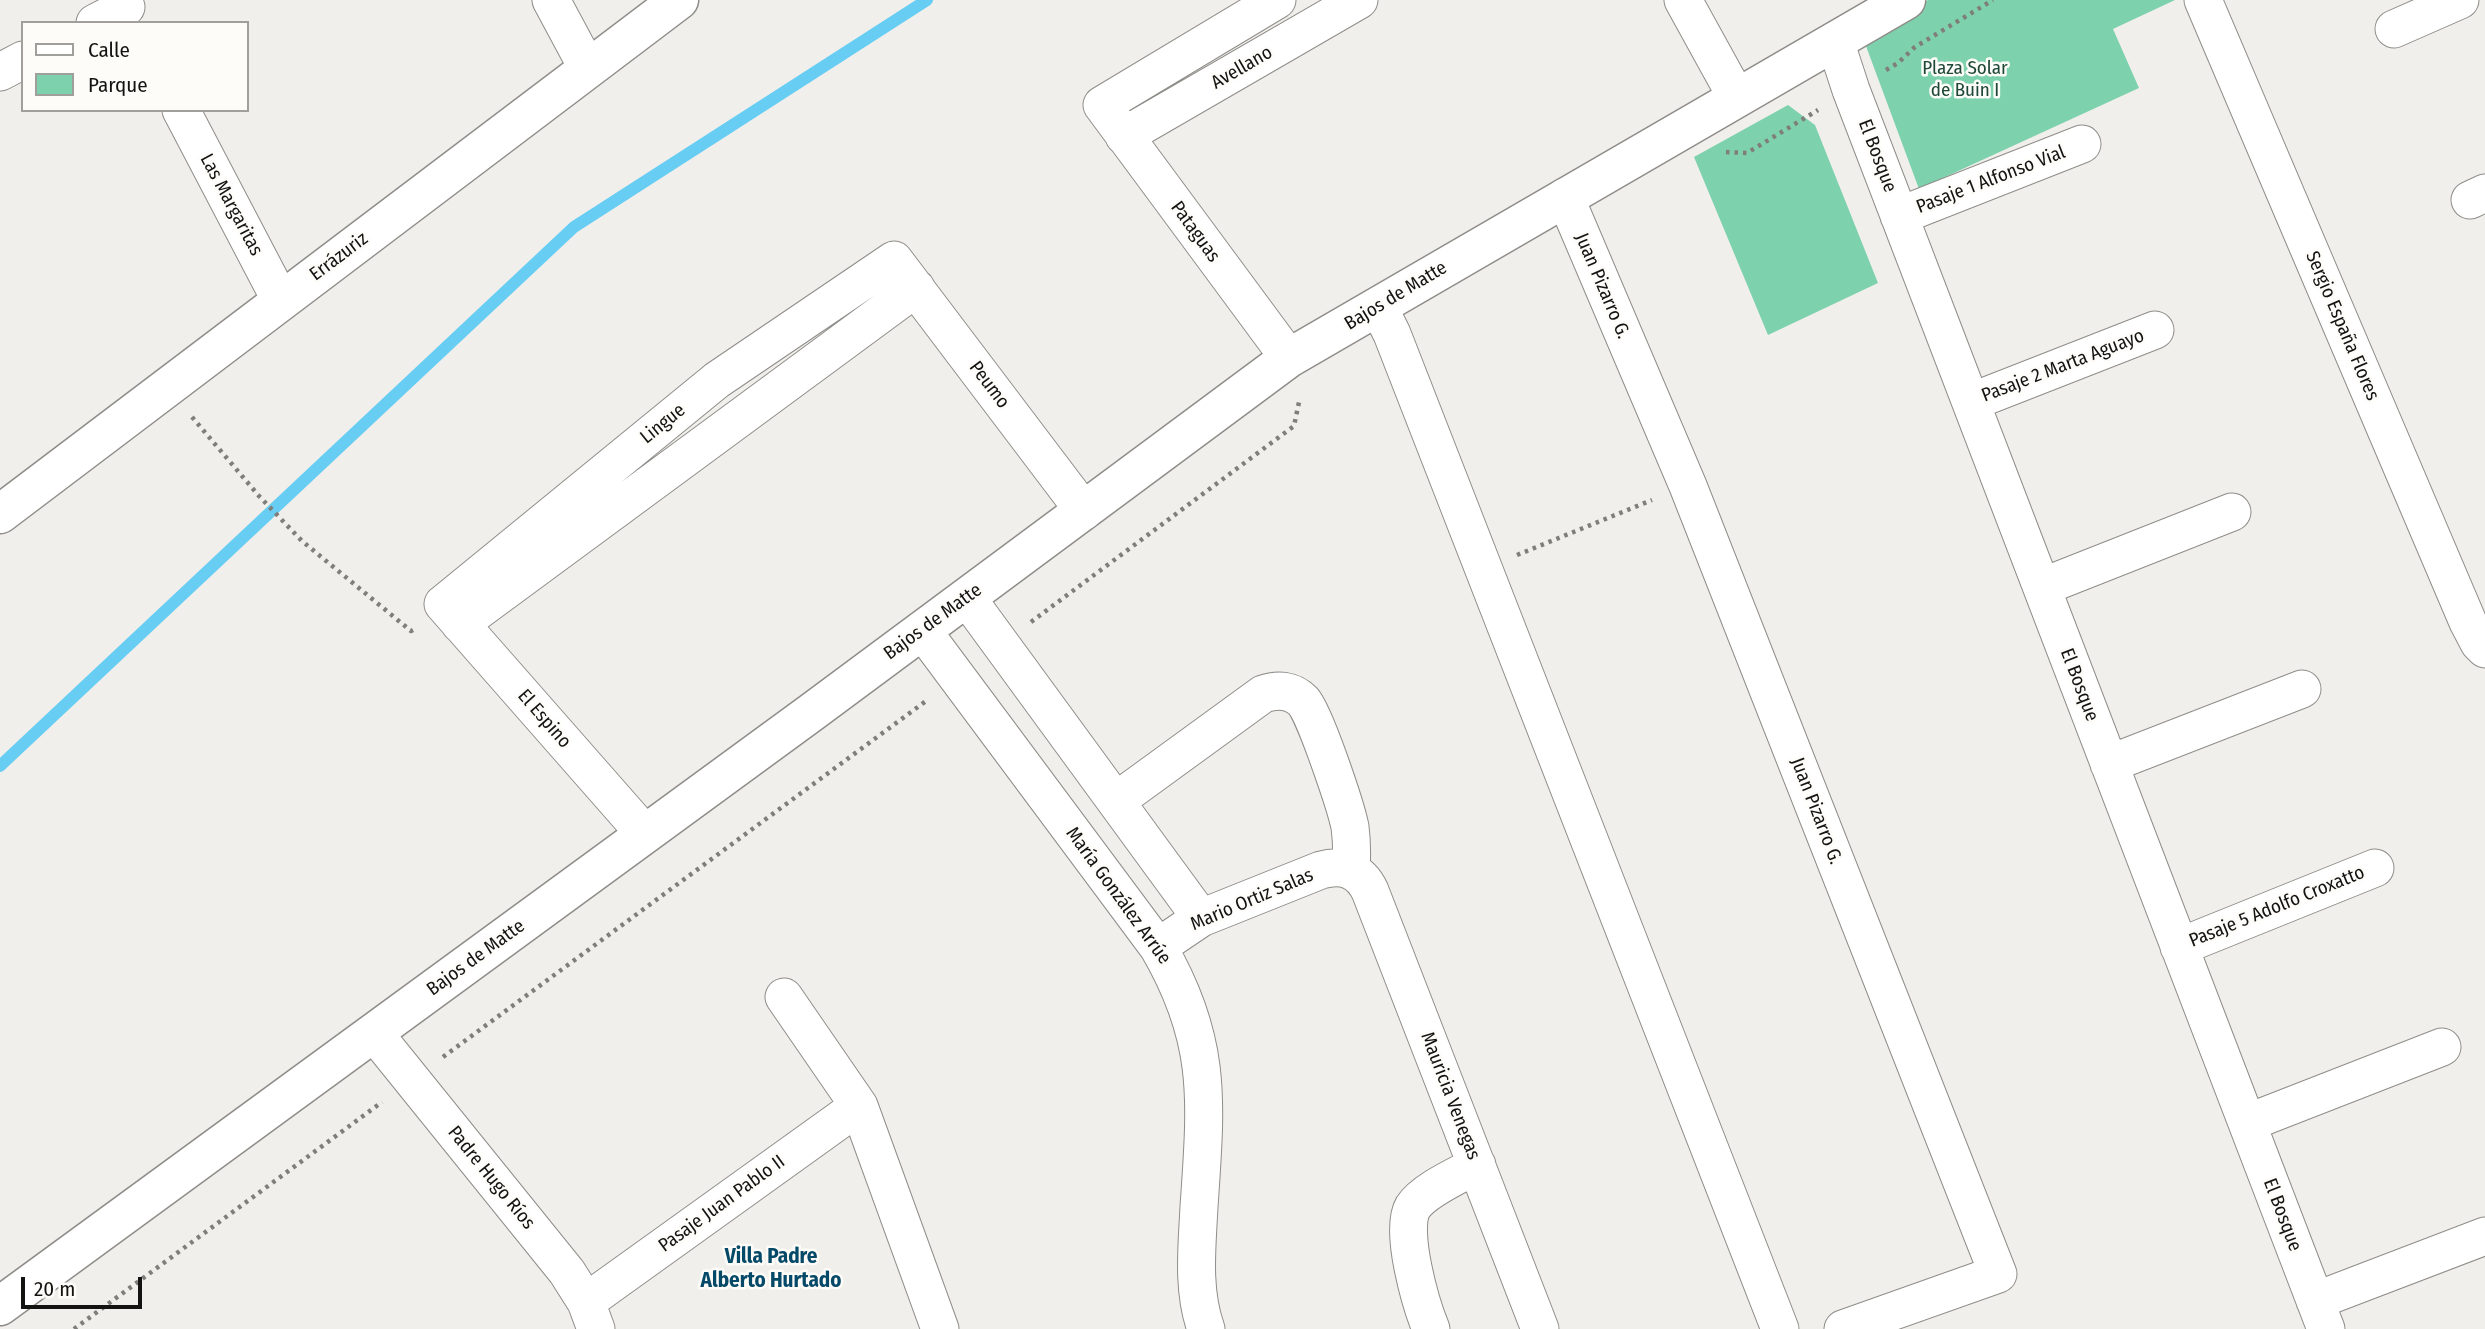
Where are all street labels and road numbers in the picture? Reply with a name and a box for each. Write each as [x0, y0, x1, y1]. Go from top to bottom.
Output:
street label: Avellano [1207, 41, 1277, 95]
street label: El Bosque [1853, 116, 1901, 196]
street label: Pasaje 1 Alfonso Vial [1913, 141, 2069, 219]
street label: Las Margaritas [195, 150, 267, 260]
street label: Pataguas [1165, 197, 1225, 267]
street label: Errázuriz [305, 228, 373, 286]
street label: Juan Pizarro G. [1570, 230, 1634, 342]
street label: Sergio España Flores [2300, 248, 2384, 404]
street label: Bajos de Matte [1341, 257, 1451, 335]
street label: Pasaje 2 Marta Aguayo [1979, 325, 2147, 407]
street label: Peumo [964, 357, 1014, 413]
street label: Lingue [636, 399, 690, 449]
street label: Bajos de Matte [880, 579, 986, 665]
street label: El Bosque [2055, 645, 2103, 725]
street label: El Espino [512, 685, 576, 753]
street label: Juan Pizarro G. [1785, 754, 1847, 868]
street label: María González Arrúe [1061, 823, 1175, 969]
street label: Pasaje 5 Adolfo Croxatto [2186, 861, 2368, 953]
street label: Mario Ortiz Salas [1187, 864, 1317, 936]
street label: Bajos de Matte [423, 915, 529, 1001]
street label: Mauricia Venegas [1415, 1029, 1485, 1163]
street label: Padre Hugo Ríos [442, 1122, 540, 1234]
street label: Pasaje Juan Pablo II [654, 1151, 790, 1257]
street label: El Bosque [2258, 1175, 2306, 1255]

